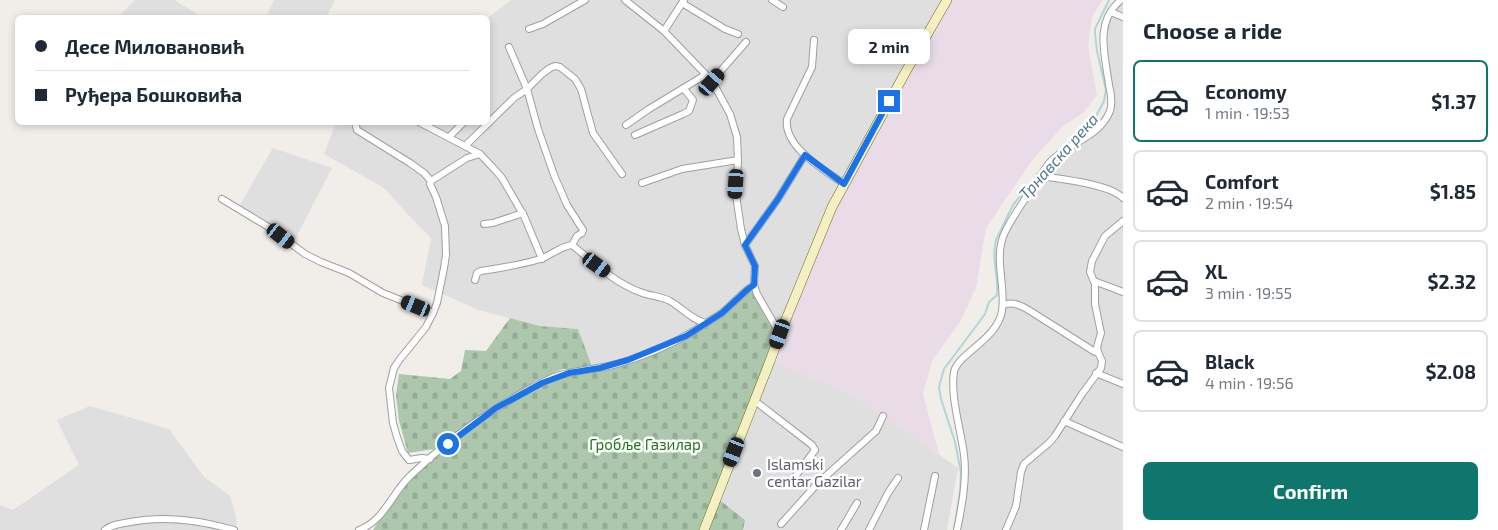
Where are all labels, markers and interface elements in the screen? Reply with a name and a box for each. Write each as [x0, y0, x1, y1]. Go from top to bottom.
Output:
text: Choose a ride [1143, 17, 1282, 43]
callout: 2 min [848, 28, 930, 64]
text: Десе Миловановић [65, 35, 244, 58]
text: 2 min [869, 37, 909, 56]
car [696, 66, 727, 98]
icon: car [1145, 79, 1190, 124]
text: Economy [1205, 80, 1287, 103]
text: Руђера Бошковића [65, 83, 242, 106]
route end [878, 90, 900, 112]
text: $1.37 [1431, 90, 1476, 113]
text: 1 min · 19:53 [1205, 103, 1290, 122]
water label: Трнавска река [1014, 109, 1102, 203]
car [727, 169, 744, 199]
icon: car [1145, 169, 1190, 214]
text: Comfort [1205, 170, 1279, 193]
text: $1.85 [1430, 180, 1476, 203]
text: 2 min · 19:54 [1205, 193, 1293, 212]
car [264, 221, 297, 251]
car [580, 250, 613, 280]
icon: car [1145, 259, 1190, 304]
text: XL [1205, 260, 1227, 283]
text: $2.32 [1427, 270, 1476, 293]
text: 3 min · 19:55 [1205, 283, 1292, 302]
car [399, 293, 432, 319]
car [768, 317, 791, 351]
icon: car [1145, 349, 1190, 394]
text: Black [1205, 350, 1255, 373]
text: $2.08 [1425, 360, 1476, 383]
text: 4 min · 19:56 [1205, 373, 1294, 392]
route start [437, 433, 459, 455]
park label: Гробље Газилар [589, 435, 701, 453]
car [721, 435, 746, 469]
place label: Islamski centar Gazilar [767, 455, 862, 490]
button: Confirm [1143, 462, 1478, 520]
marker: Islamski centar Gazilar [751, 467, 763, 479]

